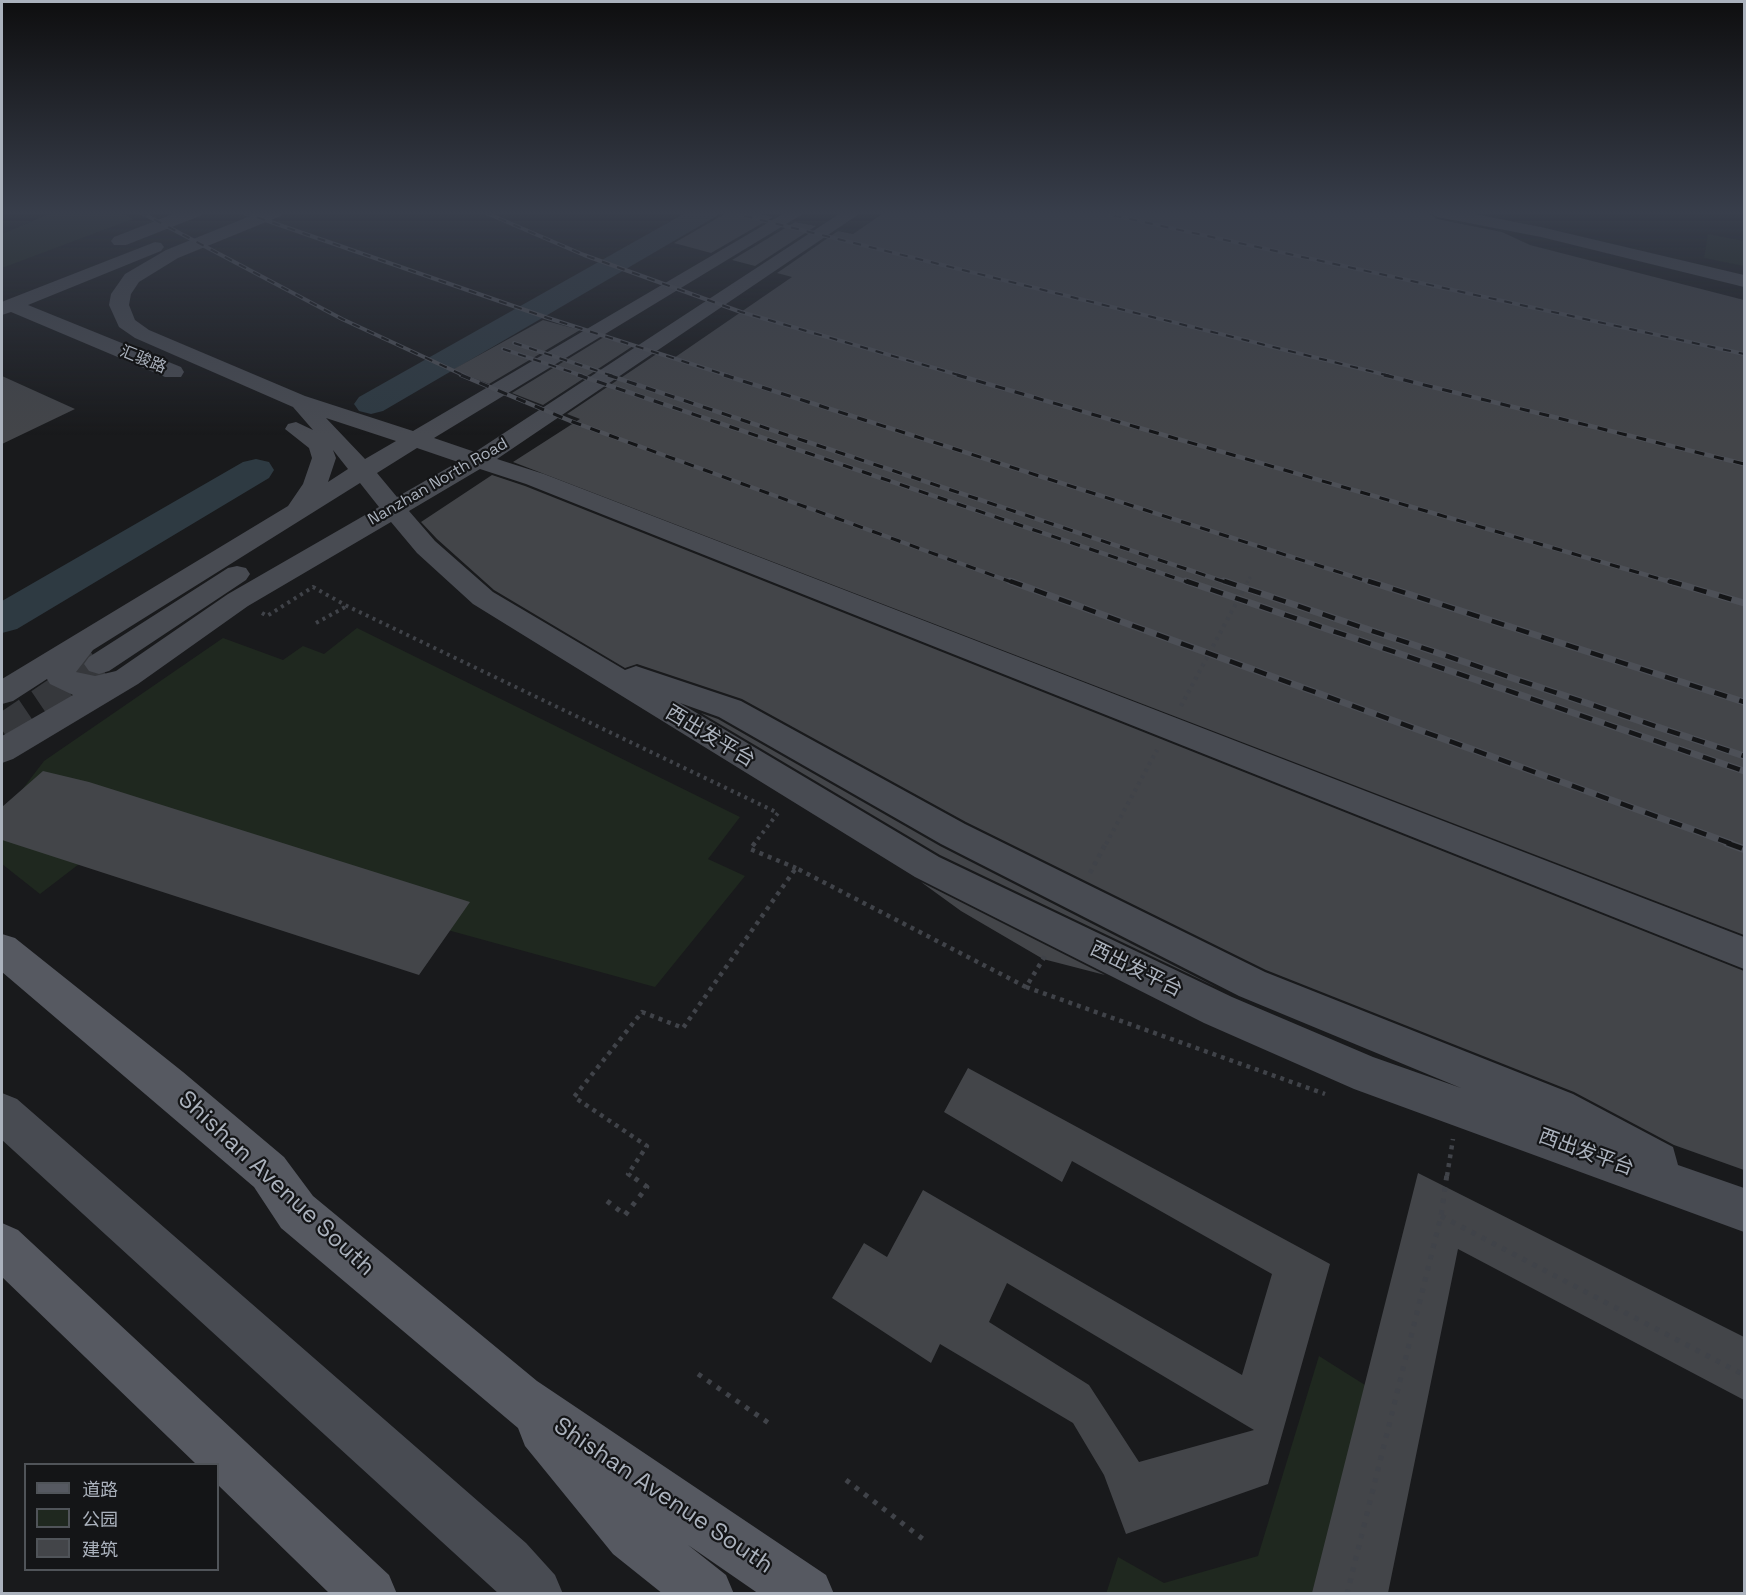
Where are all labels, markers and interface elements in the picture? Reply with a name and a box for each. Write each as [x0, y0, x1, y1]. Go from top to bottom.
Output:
street label: 汇骏路 [117, 342, 169, 378]
street label: Nanzhan North Road [365, 434, 511, 530]
street label: 西出发平台 [661, 701, 759, 773]
street label: 西出发平台 [1086, 937, 1186, 1003]
street label: Shishan Avenue South [172, 1085, 380, 1283]
street label: 西出发平台 [1535, 1125, 1637, 1181]
street label: Shishan Avenue South [548, 1412, 778, 1580]
legend [24, 1463, 219, 1571]
text: 道路 [82, 1478, 118, 1501]
text: 公园 [82, 1508, 118, 1531]
text: 建筑 [82, 1538, 118, 1561]

